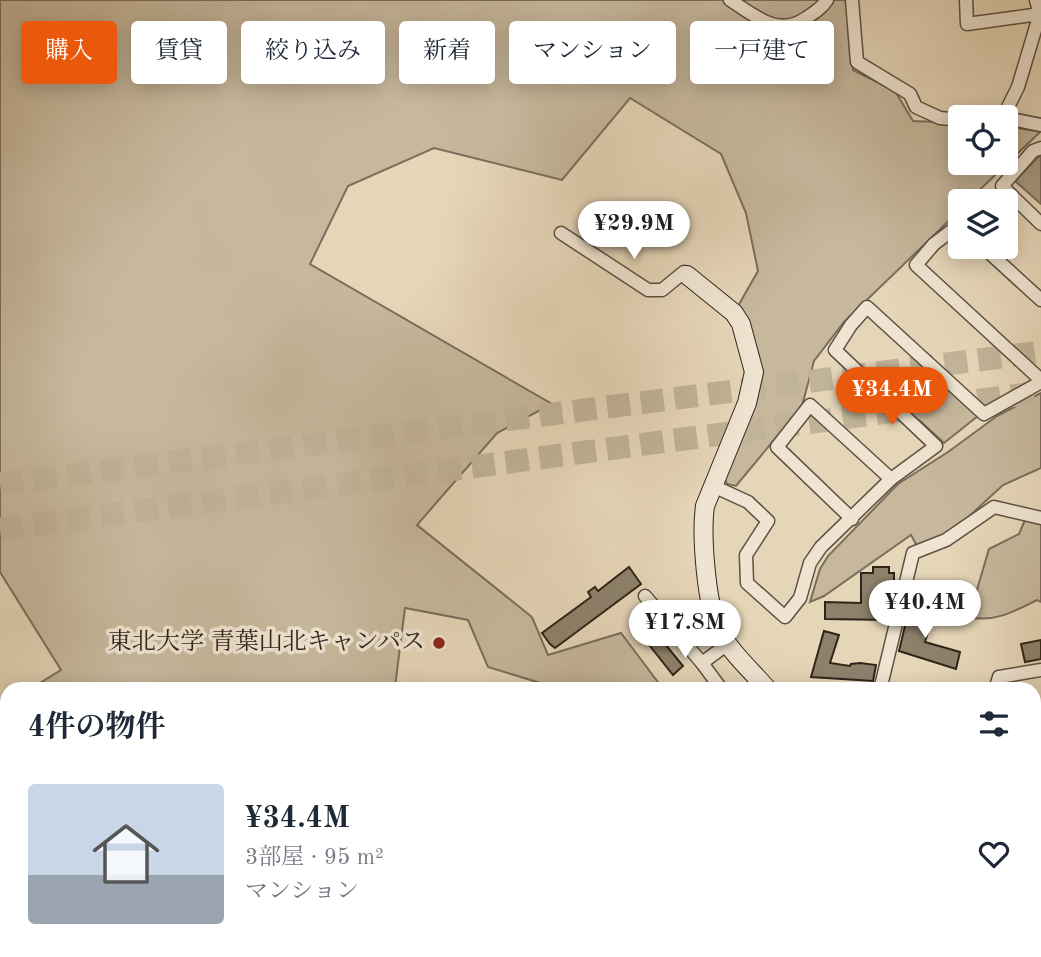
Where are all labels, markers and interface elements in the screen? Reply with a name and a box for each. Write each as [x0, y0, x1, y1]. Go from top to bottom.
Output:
chip: 購入 [21, 21, 117, 84]
chip: 賃貸 [131, 21, 227, 84]
chip: 絞り込み [241, 21, 385, 84]
chip: 新着 [399, 21, 495, 84]
chip: マンション [509, 21, 676, 84]
chip: 一戸建て [690, 21, 834, 84]
map controls [948, 105, 1018, 259]
button: locate [948, 105, 1018, 175]
button: layers [948, 189, 1018, 259]
pin: ¥29.9M [577, 202, 691, 261]
text: ¥29.9M [594, 212, 674, 235]
pin: ¥34.4M [835, 368, 949, 427]
text: ¥34.4M [852, 378, 932, 401]
pin: ¥40.4M [868, 580, 982, 640]
text: ¥40.4M [885, 591, 965, 614]
pin: ¥17.8M [628, 600, 742, 660]
text: ¥17.8M [645, 611, 725, 634]
place label: 東北大学 青葉山北キャンパス [108, 628, 425, 655]
marker: 東北大学 青葉山北キャンパス [431, 635, 447, 651]
icon: filters [975, 705, 1013, 743]
text: 4件の物件 [28, 713, 165, 743]
text: ¥34.4M [245, 804, 350, 834]
icon: home [84, 812, 168, 896]
icon: heart [975, 835, 1013, 873]
text: 3部屋 · 95 m² [245, 846, 384, 869]
text: マンション [245, 880, 359, 903]

